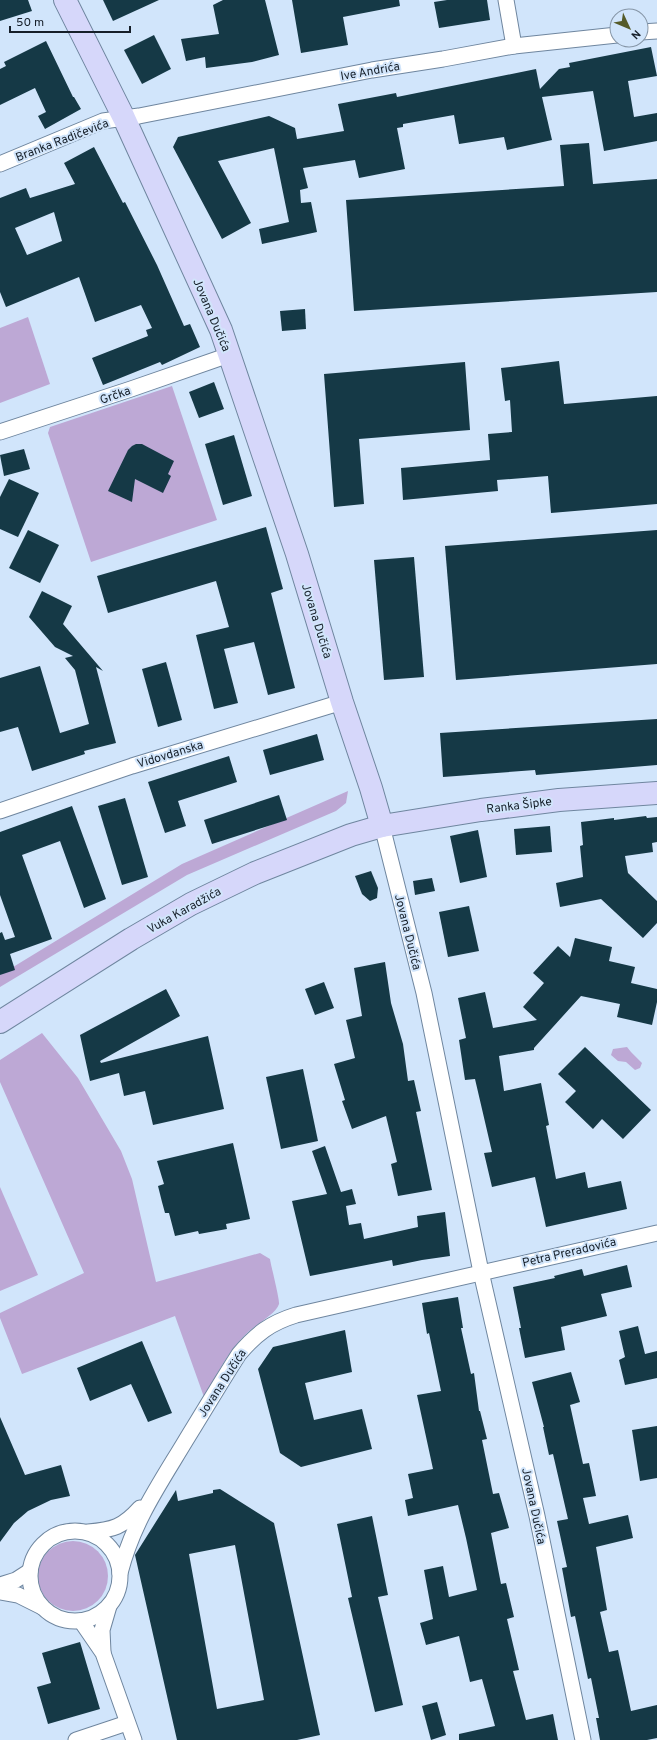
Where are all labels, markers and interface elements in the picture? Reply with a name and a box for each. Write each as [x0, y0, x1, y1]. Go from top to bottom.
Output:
scale bar [10, 8, 130, 34]
north arrow [609, 8, 649, 48]
text: 50 m [16, 15, 44, 31]
text: N [628, 27, 643, 42]
street label: Ive Andrića [339, 59, 401, 85]
street label: Branka Radičevića [13, 116, 111, 166]
street label: Jovana Dučića [189, 276, 234, 354]
street label: Grčka [98, 383, 133, 409]
street label: Jovana Dučića [297, 582, 335, 661]
street label: Vidovdanska [135, 737, 205, 773]
street label: Ranka Šipke [486, 794, 553, 818]
street label: Vuka Karadžića [145, 884, 224, 938]
street label: Jovana Dučića [390, 893, 424, 972]
street label: Petra Preradovića [521, 1234, 618, 1272]
street label: Jovana Dučića [195, 1347, 251, 1421]
street label: Jovana Dučića [517, 1466, 549, 1546]

